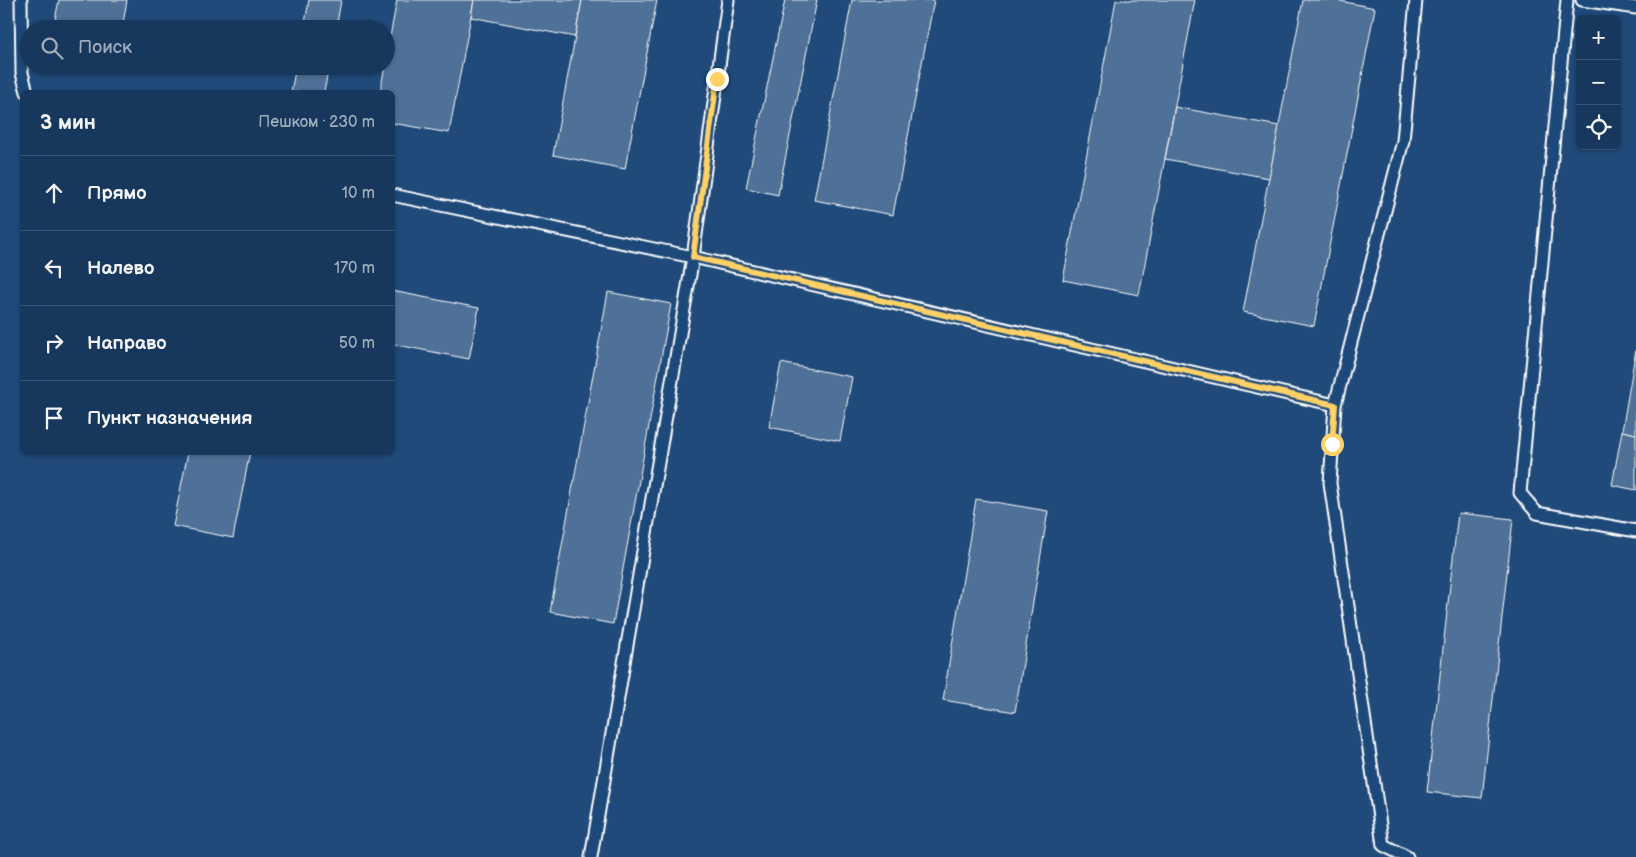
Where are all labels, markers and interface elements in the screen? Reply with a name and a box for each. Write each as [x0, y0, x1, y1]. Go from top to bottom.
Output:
map controls [1576, 15, 1621, 150]
button: + [1576, 15, 1621, 60]
search box [20, 20, 395, 75]
icon: search [38, 34, 66, 62]
text: Поиск [78, 36, 132, 59]
button: − [1576, 60, 1621, 105]
route end [706, 68, 729, 91]
button: locate [1576, 105, 1621, 150]
text: 3 мин [40, 110, 96, 135]
text: Пешком · 230 m [258, 113, 375, 132]
icon: ahead [40, 179, 68, 207]
text: Прямо [87, 182, 147, 205]
text: 10 m [342, 184, 375, 203]
icon: left [40, 254, 68, 282]
text: Налево [87, 257, 154, 280]
text: 170 m [334, 259, 375, 278]
icon: right [40, 329, 68, 357]
text: Направо [87, 332, 167, 355]
text: 50 m [339, 334, 375, 353]
icon: arrive [40, 404, 68, 432]
text: Пункт назначения [87, 407, 252, 430]
route start [1321, 433, 1344, 456]

